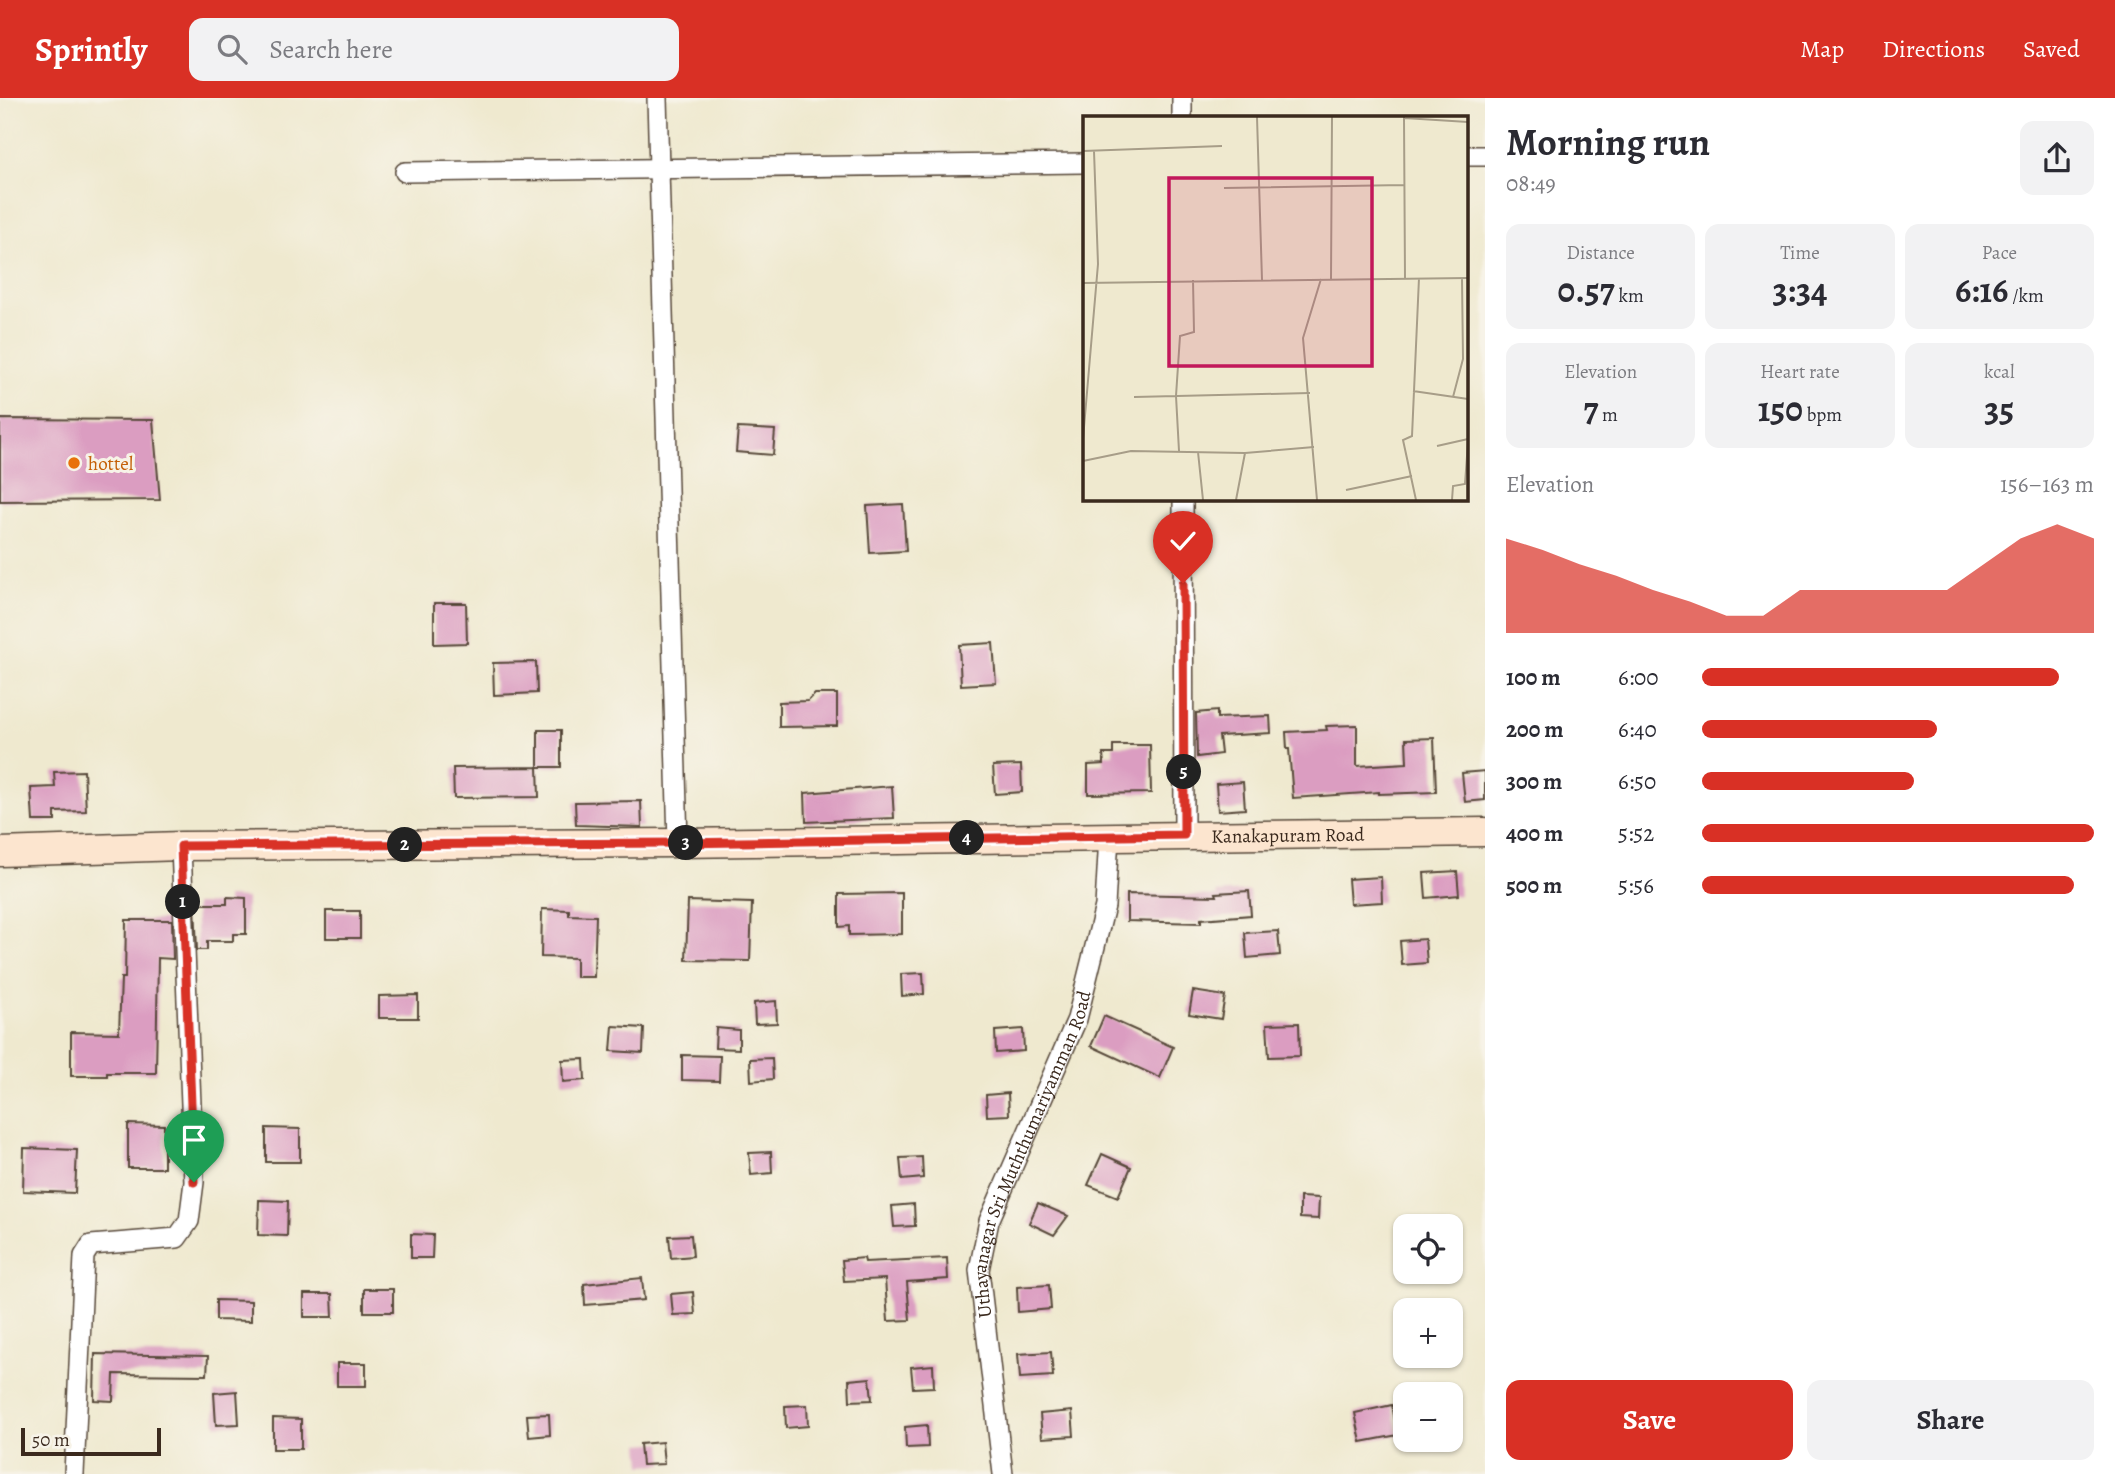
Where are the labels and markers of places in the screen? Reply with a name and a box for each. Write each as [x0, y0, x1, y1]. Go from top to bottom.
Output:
place label: hottel [88, 451, 134, 477]
marker: hottel [66, 455, 82, 471]
pin [1153, 511, 1213, 583]
pin: 5 [1166, 754, 1202, 790]
pin: 4 [950, 820, 984, 856]
pin: 3 [668, 826, 704, 860]
pin: 2 [388, 828, 422, 862]
pin: 1 [166, 884, 200, 920]
pin [164, 1110, 224, 1182]

